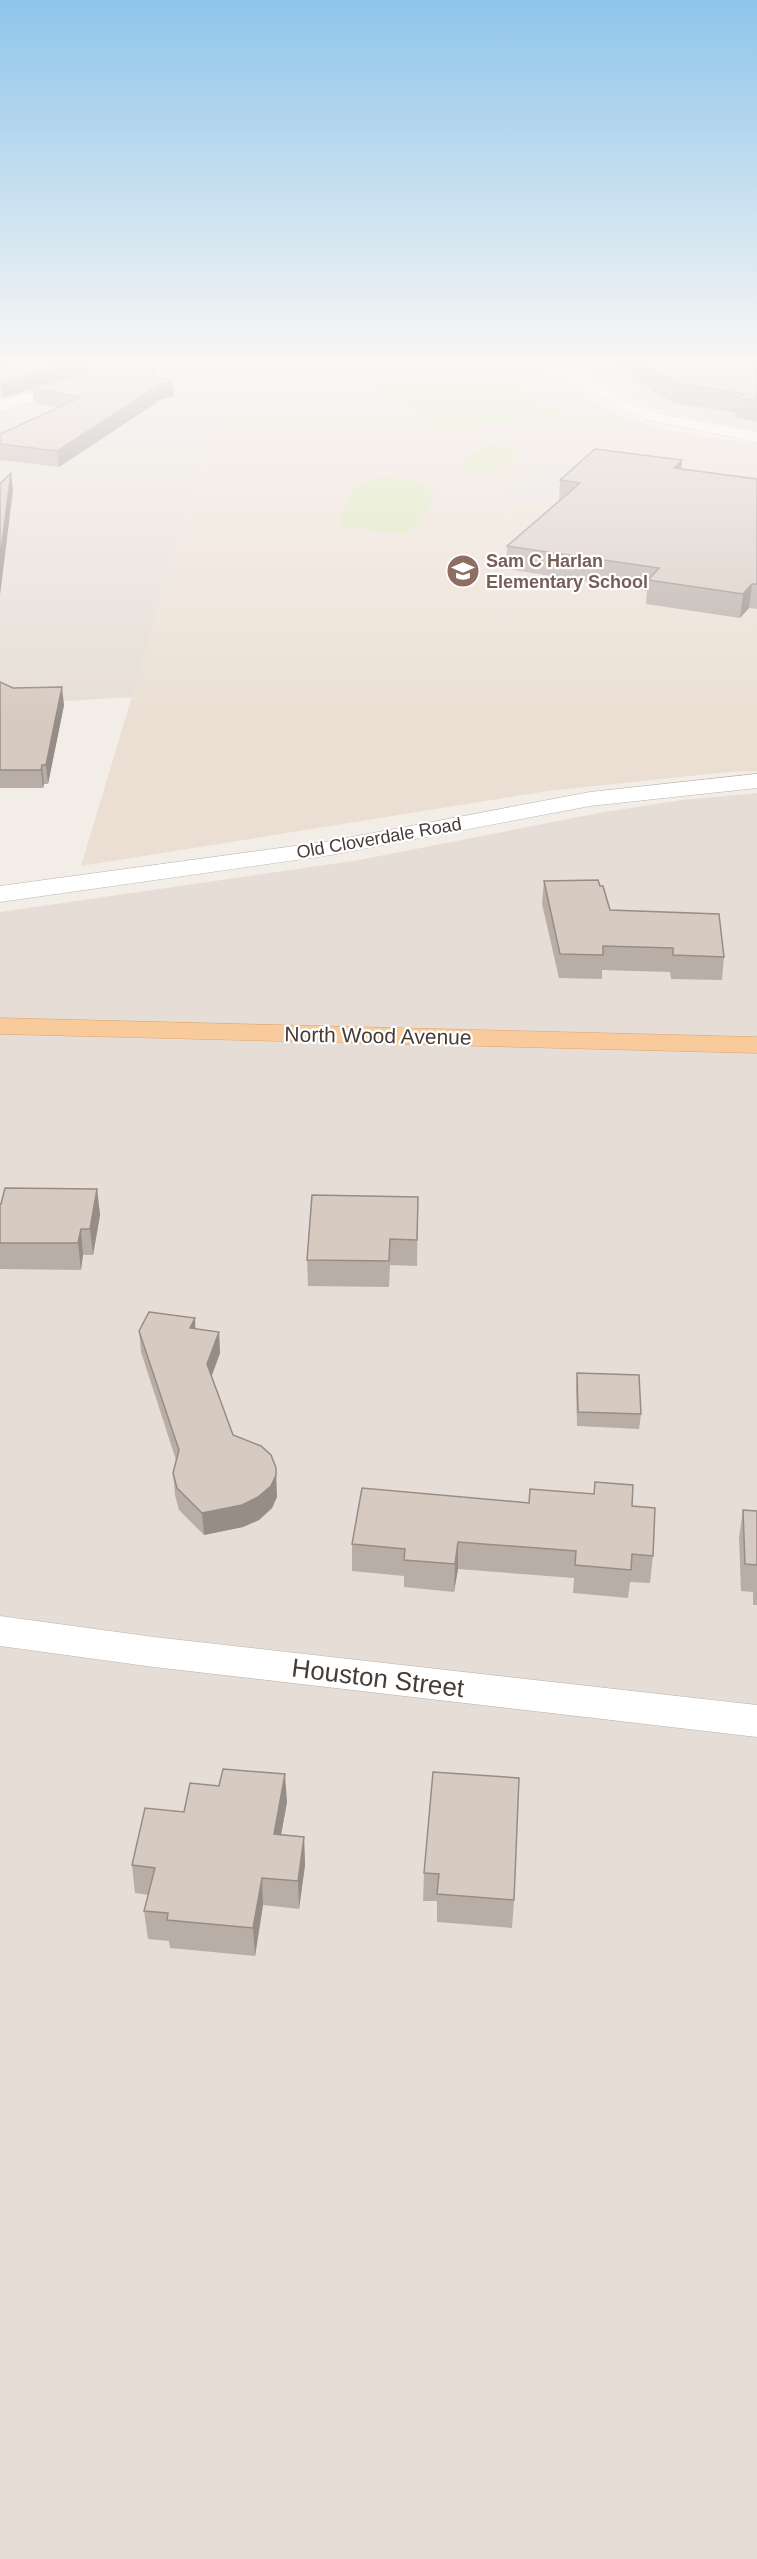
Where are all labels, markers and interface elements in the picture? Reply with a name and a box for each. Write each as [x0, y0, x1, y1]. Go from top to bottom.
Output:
place label: Sam C Harlan Elementary School [486, 551, 648, 592]
school or university icon: Sam C Harlan Elementary School [445, 553, 481, 589]
street label: Old Cloverdale Road [295, 814, 463, 862]
street label: North Wood Avenue [284, 1022, 472, 1049]
street label: Houston Street [290, 1653, 467, 1704]

